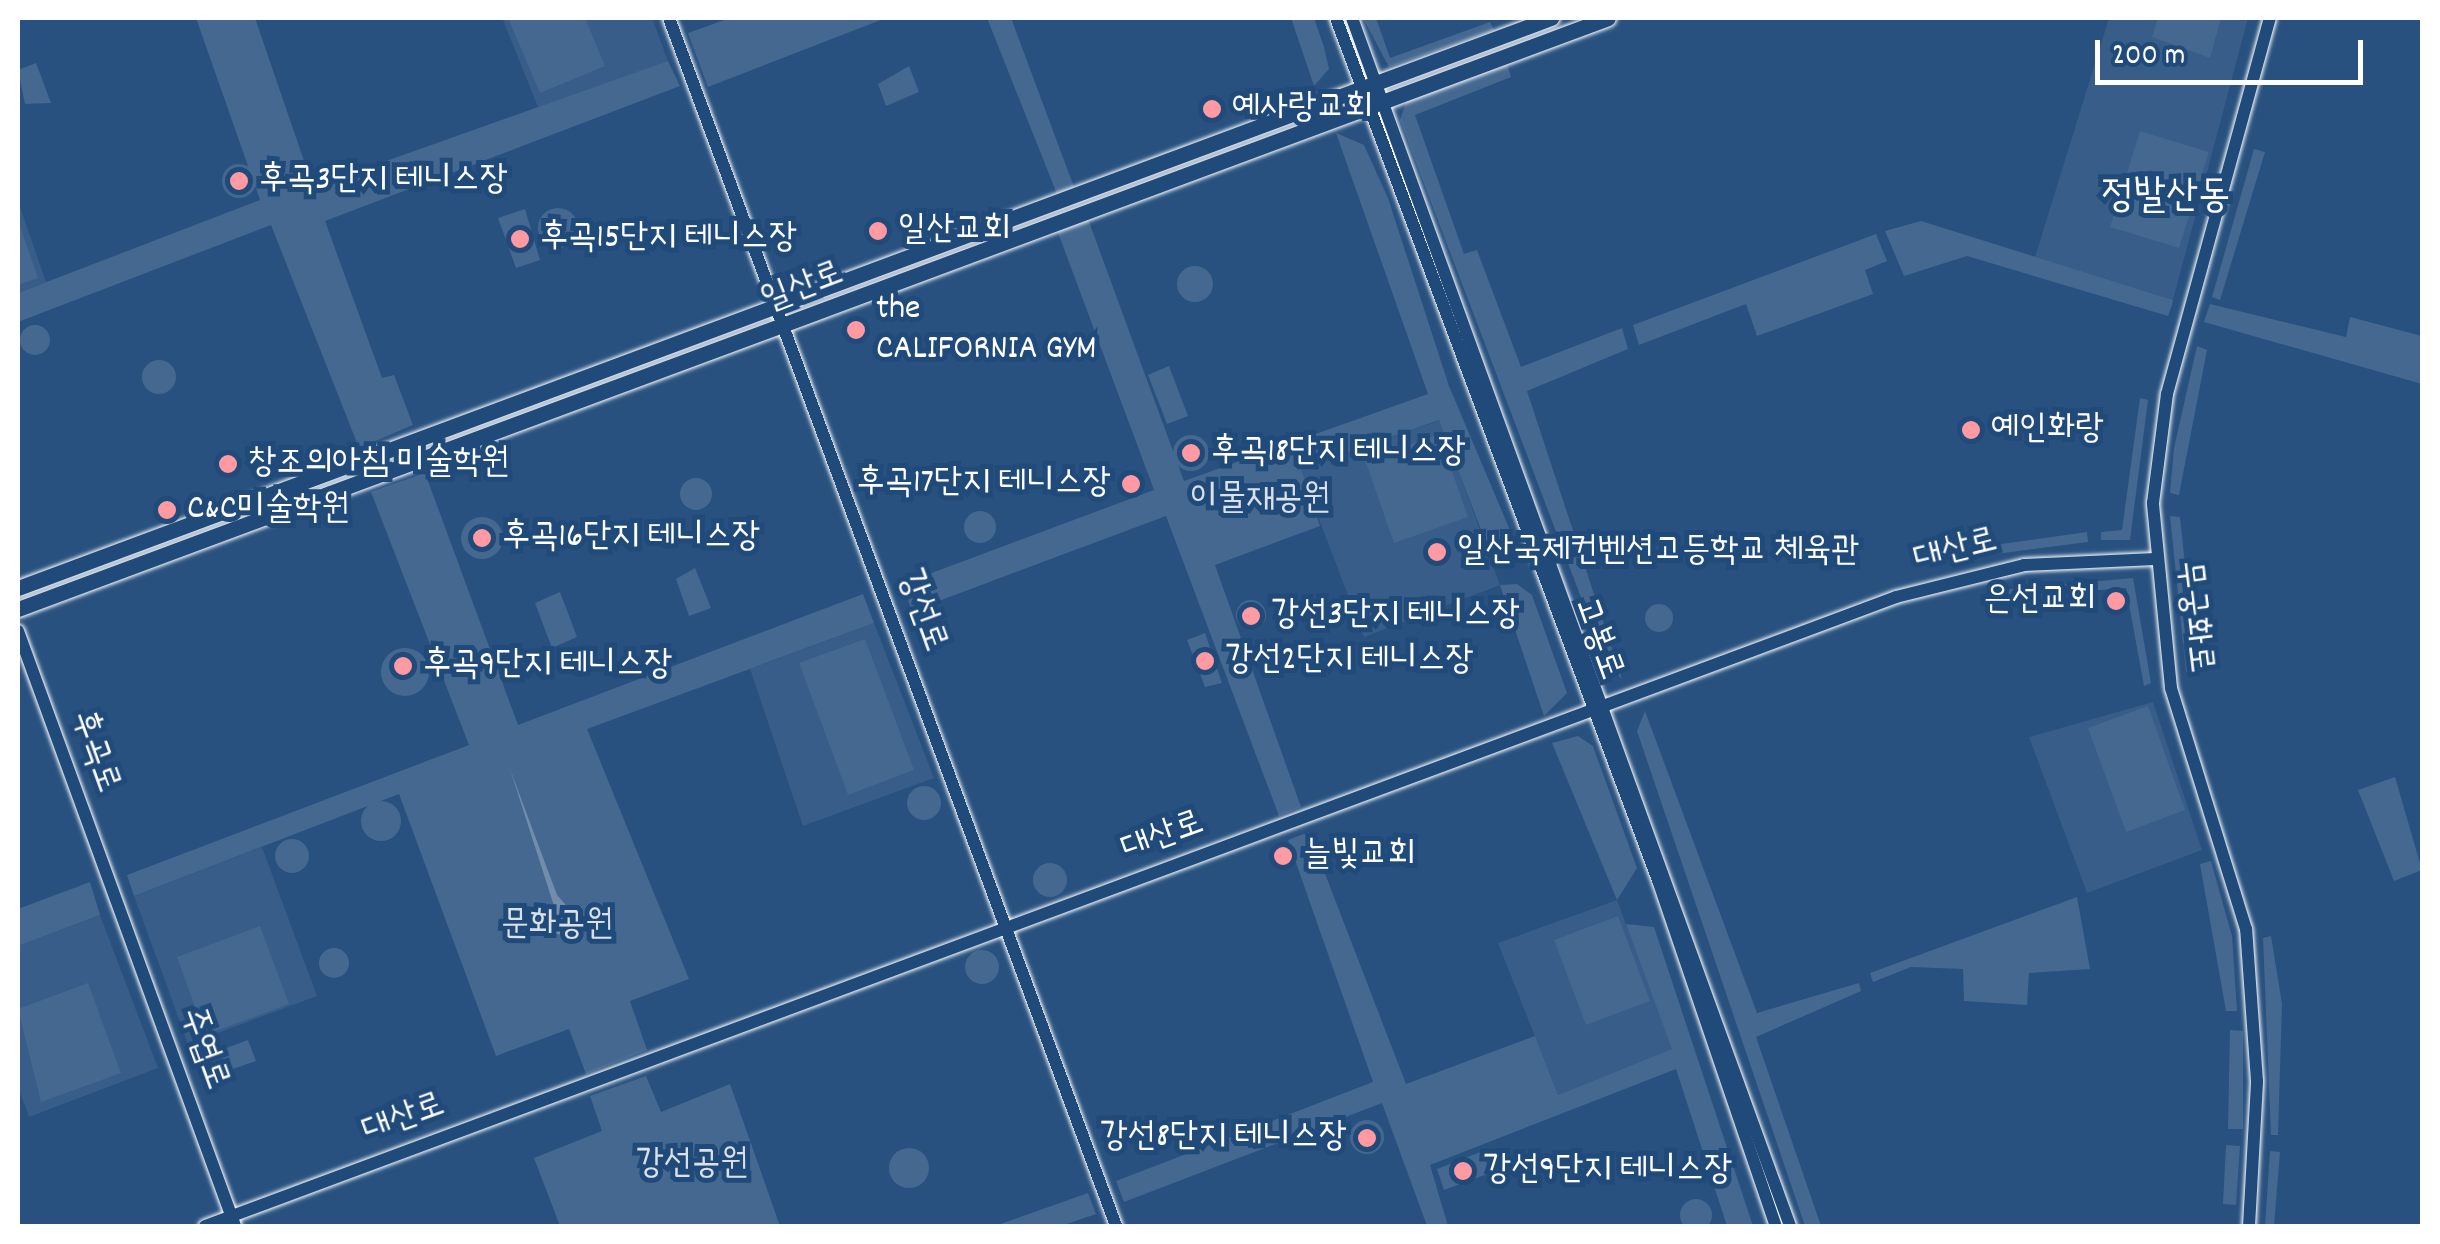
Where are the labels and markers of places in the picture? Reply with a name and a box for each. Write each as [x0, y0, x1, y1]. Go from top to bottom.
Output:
place label: 예사랑교회 [1232, 88, 1373, 130]
marker: 예사랑교회 [1201, 98, 1223, 120]
place label: 후곡3단지 테니스장 [259, 160, 508, 202]
marker: 후곡3단지 테니스장 [228, 170, 250, 192]
place label: 일산교회 [898, 210, 1011, 252]
place label: 후곡15단지 테니스장 [540, 218, 797, 260]
marker: 일산교회 [867, 220, 889, 242]
marker: 후곡15단지 테니스장 [509, 228, 531, 250]
place label: the CALIFORNIA GYM [876, 289, 1097, 371]
marker: the CALIFORNIA GYM [845, 319, 867, 341]
place label: 예인화랑 [1991, 409, 2104, 451]
marker: 예인화랑 [1960, 419, 1982, 441]
place label: 후곡18단지 테니스장 [1211, 432, 1466, 474]
marker: 후곡18단지 테니스장 [1180, 442, 1202, 464]
place label: 창조의아침 미술학원 [248, 443, 509, 485]
marker: 창조의아침 미술학원 [217, 453, 239, 475]
place label: 후곡17단지 테니스장 [857, 463, 1111, 505]
marker: 후곡17단지 테니스장 [1120, 473, 1142, 495]
place label: C&C미술학원 [187, 489, 350, 531]
marker: C&C미술학원 [156, 499, 178, 521]
place label: 후곡16단지 테니스장 [502, 517, 760, 559]
marker: 후곡16단지 테니스장 [471, 527, 493, 549]
place label: 일산국제컨벤션고등학교 체육관 [1457, 531, 1859, 573]
marker: 일산국제컨벤션고등학교 체육관 [1426, 541, 1448, 563]
place label: 은선교회 [1983, 580, 2096, 622]
marker: 은선교회 [2105, 590, 2127, 612]
place label: 강선3단지 테니스장 [1271, 595, 1520, 637]
marker: 강선3단지 테니스장 [1240, 605, 1262, 627]
place label: 강선2단지 테니스장 [1225, 640, 1474, 682]
place label: 후곡9단지 테니스장 [423, 645, 672, 687]
marker: 강선2단지 테니스장 [1194, 650, 1216, 672]
marker: 후곡9단지 테니스장 [392, 655, 414, 677]
place label: 늘빛교회 [1303, 835, 1416, 877]
marker: 늘빛교회 [1272, 845, 1294, 867]
place label: 강선8단지 테니스장 [1100, 1117, 1347, 1159]
marker: 강선8단지 테니스장 [1356, 1127, 1378, 1149]
place label: 강선9단지 테니스장 [1483, 1150, 1732, 1192]
marker: 강선9단지 테니스장 [1452, 1160, 1474, 1182]

